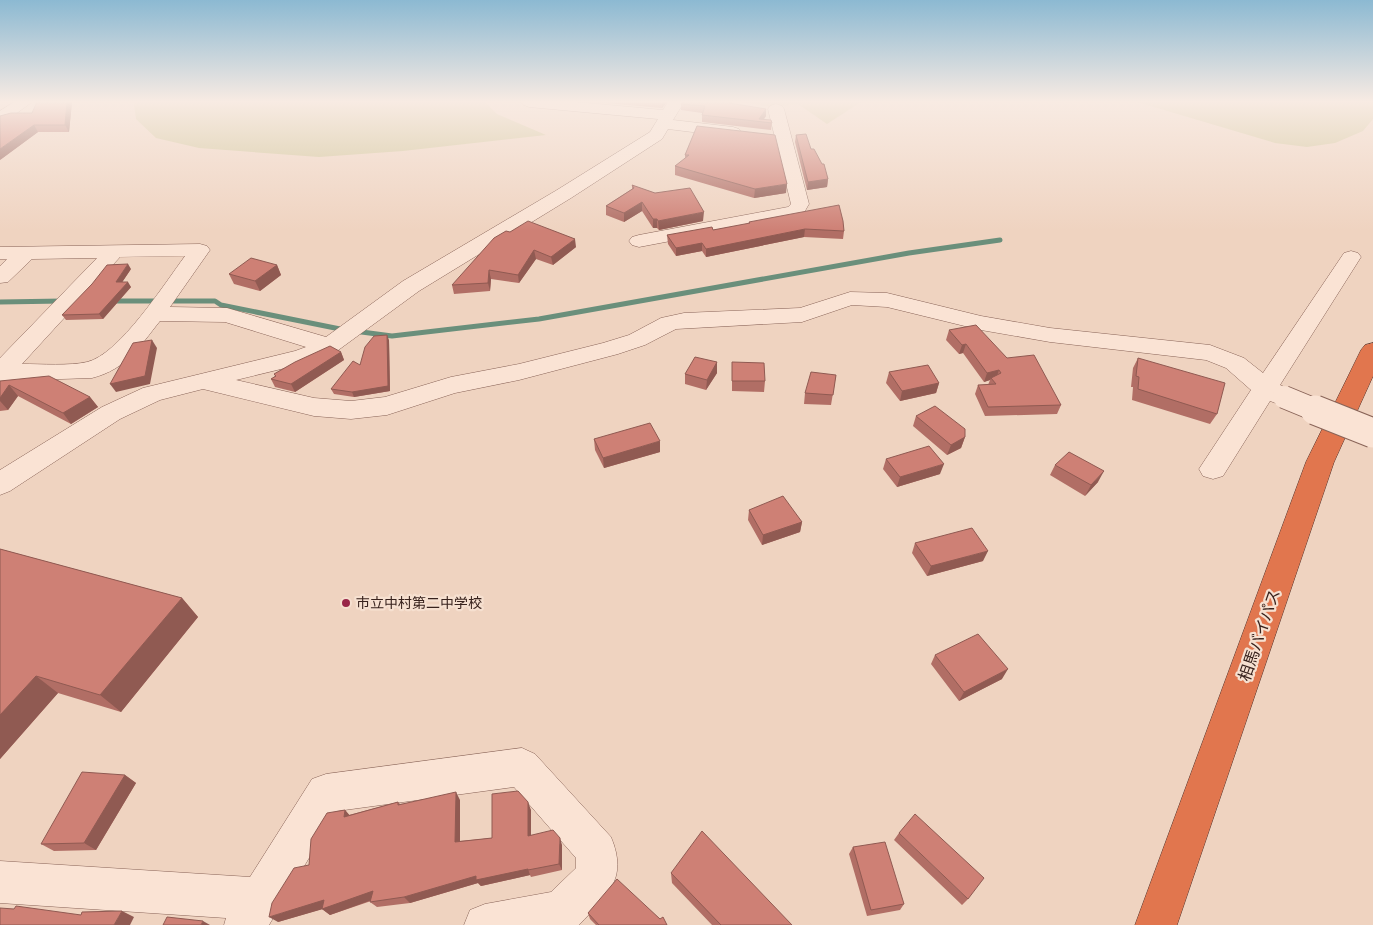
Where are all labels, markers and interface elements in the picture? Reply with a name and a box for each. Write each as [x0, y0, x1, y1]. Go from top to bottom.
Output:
street label: 相馬バイパス [1234, 587, 1284, 683]
place label: 市立中村第二中学校 [356, 594, 482, 612]
marker: 市立中村第二中学校 [340, 597, 352, 609]

